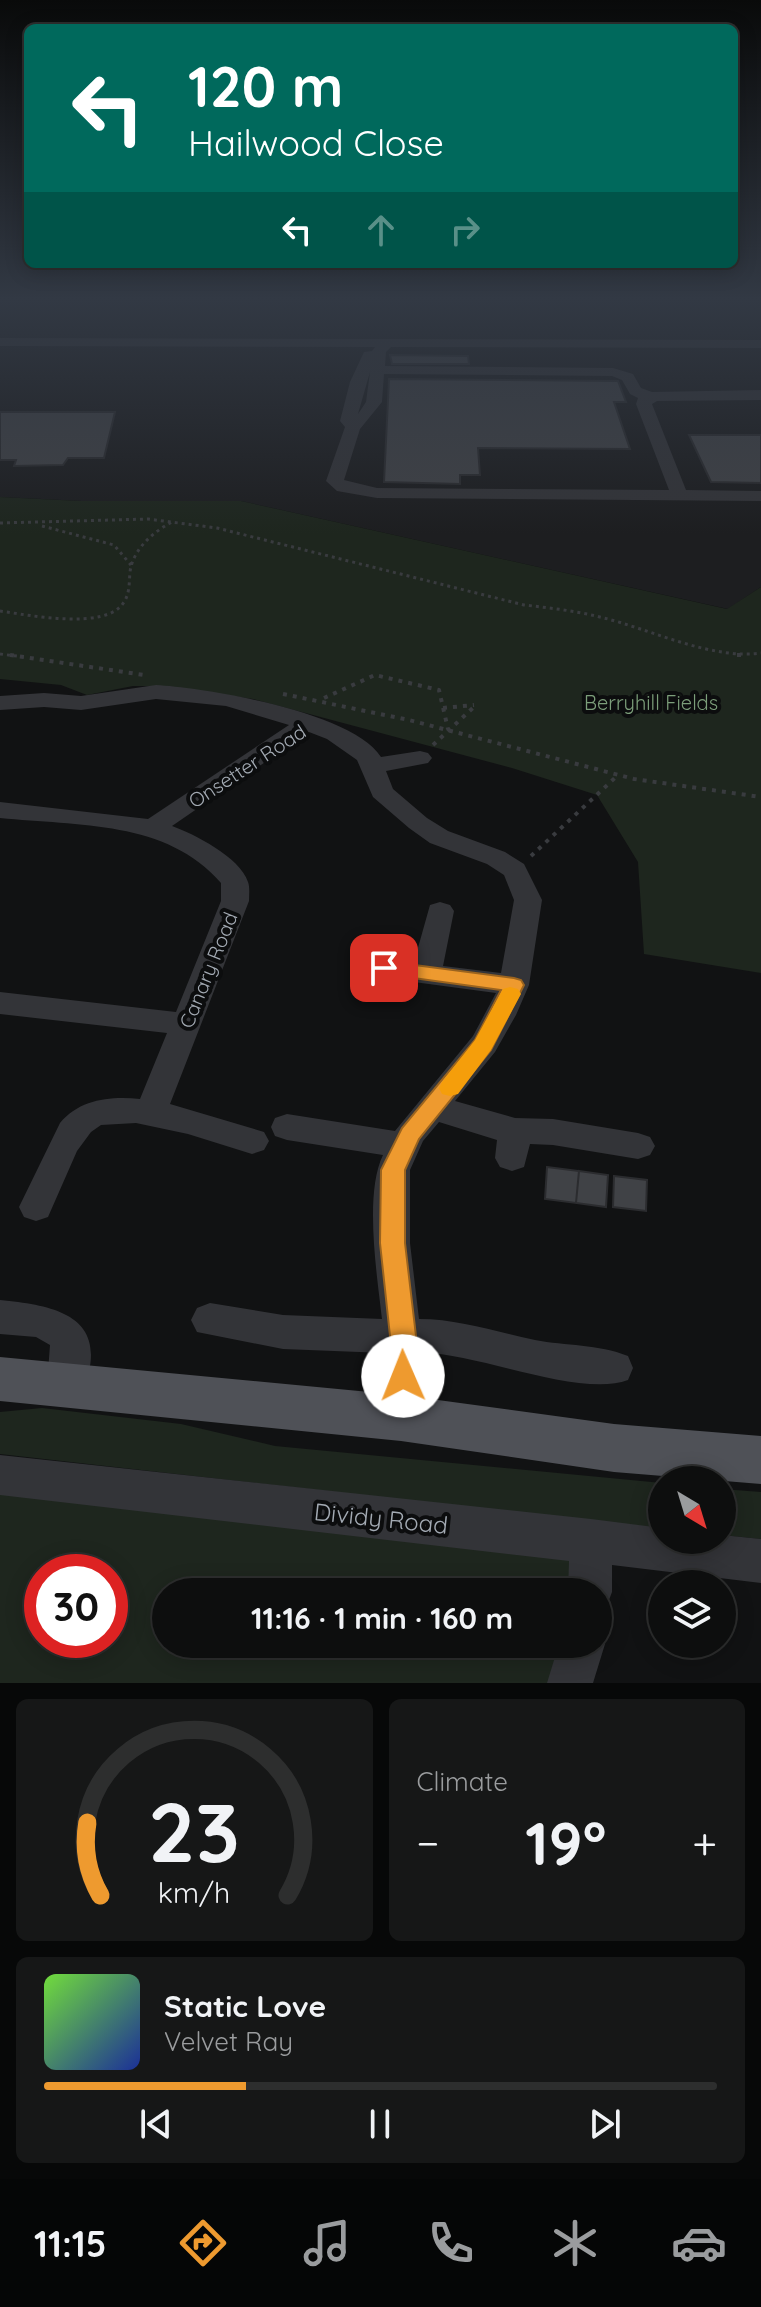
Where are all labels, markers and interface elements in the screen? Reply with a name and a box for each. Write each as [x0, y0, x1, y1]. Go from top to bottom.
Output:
text: 120 m [188, 51, 343, 121]
icon: left [56, 56, 160, 160]
text: Hailwood Close [188, 120, 444, 165]
icon: left [275, 208, 319, 252]
icon: ahead [359, 208, 403, 252]
icon: right [443, 208, 487, 252]
park label: Berryhill Fields [584, 690, 718, 715]
street label: Onsetter Road [184, 719, 310, 813]
street label: Canary Road [173, 908, 243, 1032]
pin [350, 934, 418, 1002]
icon: arrive [362, 946, 406, 990]
position arrow [361, 1334, 445, 1418]
north arrow [648, 1466, 736, 1554]
map controls [648, 1466, 736, 1658]
street label: Dividy Road [313, 1496, 449, 1540]
speed limit sign: 30 [24, 1554, 128, 1658]
button: layers [648, 1570, 736, 1658]
text: 11:16 · 1 min · 160 m [251, 1599, 513, 1637]
text: Climate [417, 1765, 508, 1798]
text: 23 [148, 1779, 240, 1883]
text: 19° [525, 1805, 606, 1880]
text: − [417, 1815, 439, 1870]
text: + [692, 1815, 717, 1870]
text: km/h [158, 1874, 231, 1910]
text: Static Love [164, 1987, 326, 2025]
text: Velvet Ray [164, 2025, 293, 2058]
icon: previous [134, 2102, 178, 2146]
icon: pause [358, 2102, 402, 2146]
icon: next [583, 2102, 627, 2146]
icon: directions [175, 2215, 231, 2271]
icon: music [299, 2215, 355, 2271]
icon: phone [423, 2215, 479, 2271]
icon: climate [547, 2215, 603, 2271]
icon: car [671, 2215, 727, 2271]
text: 11:15 [34, 2221, 107, 2266]

